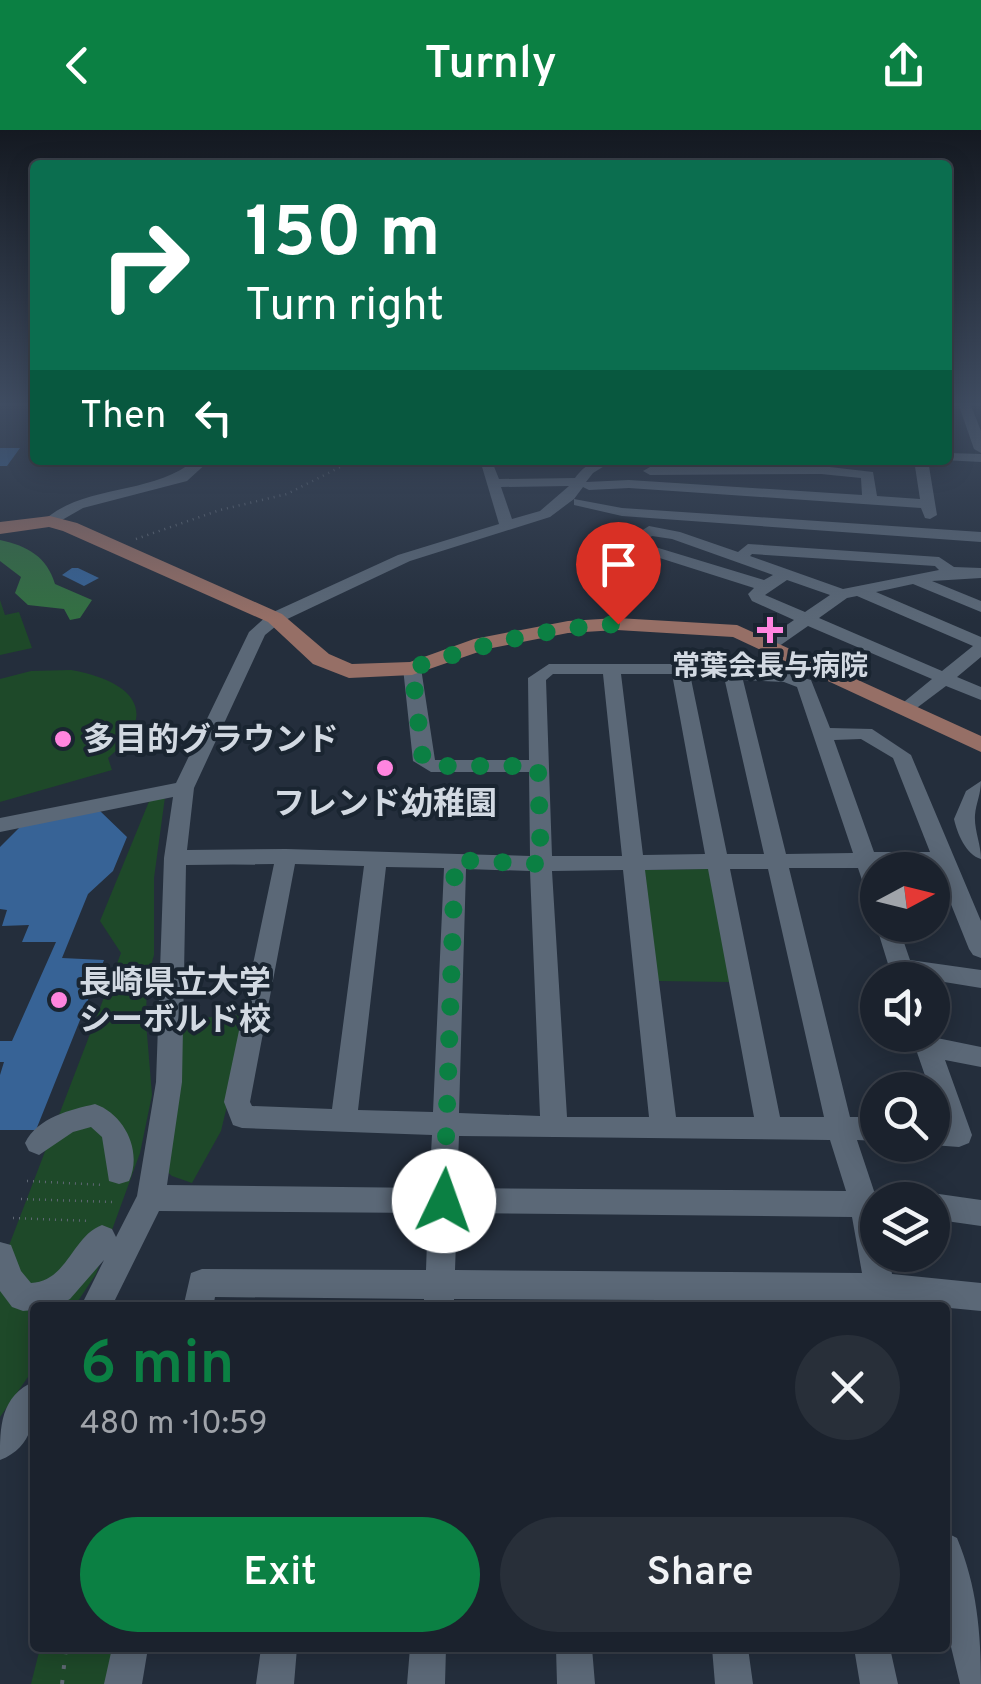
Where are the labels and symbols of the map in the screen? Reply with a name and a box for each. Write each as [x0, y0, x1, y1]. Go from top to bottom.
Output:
pin [576, 522, 661, 625]
marker: 常葉会長与病院 [757, 617, 783, 643]
place label: 常葉会長与病院 [672, 650, 868, 686]
place label: 多目的グラウンド [83, 722, 339, 762]
marker: 多目的グラウンド [52, 728, 74, 750]
marker: フレンド幼稚園 [374, 757, 396, 779]
place label: フレンド幼稚園 [273, 786, 497, 826]
north arrow [860, 852, 950, 942]
place label: 長崎県立大学 シーボルド校 [79, 965, 271, 1042]
marker: 長崎県立大学 シーボルド校 [48, 989, 70, 1011]
position arrow [392, 1149, 496, 1253]

